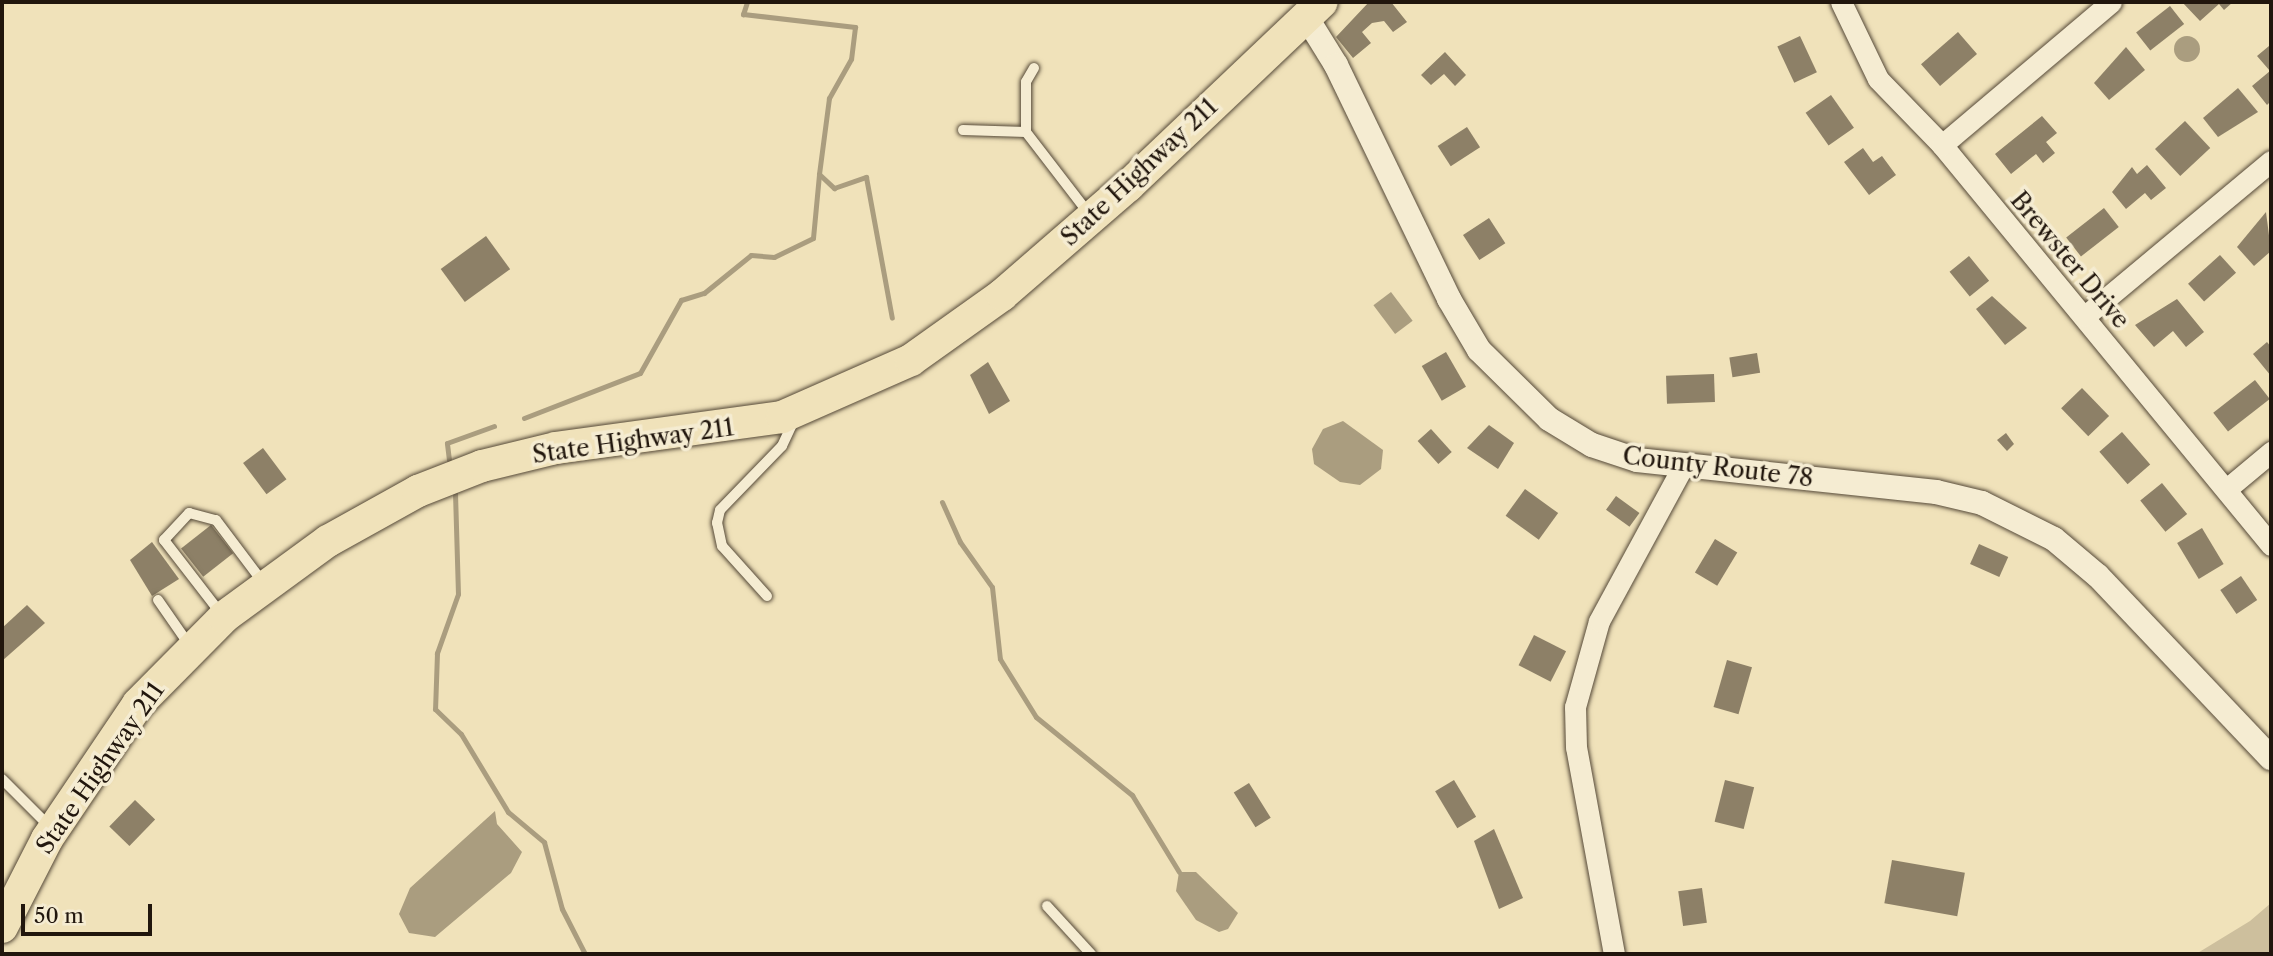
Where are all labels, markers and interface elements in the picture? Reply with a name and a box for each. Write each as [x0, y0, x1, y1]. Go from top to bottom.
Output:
street label: State Highway 211 [1055, 92, 1223, 252]
street label: Brewster Drive [2004, 186, 2136, 334]
street label: State Highway 211 [530, 413, 736, 469]
street label: County Route 78 [1621, 441, 1815, 493]
street label: State Highway 211 [30, 676, 170, 860]
scale bar [24, 890, 156, 934]
text: 50 m [34, 903, 84, 928]

